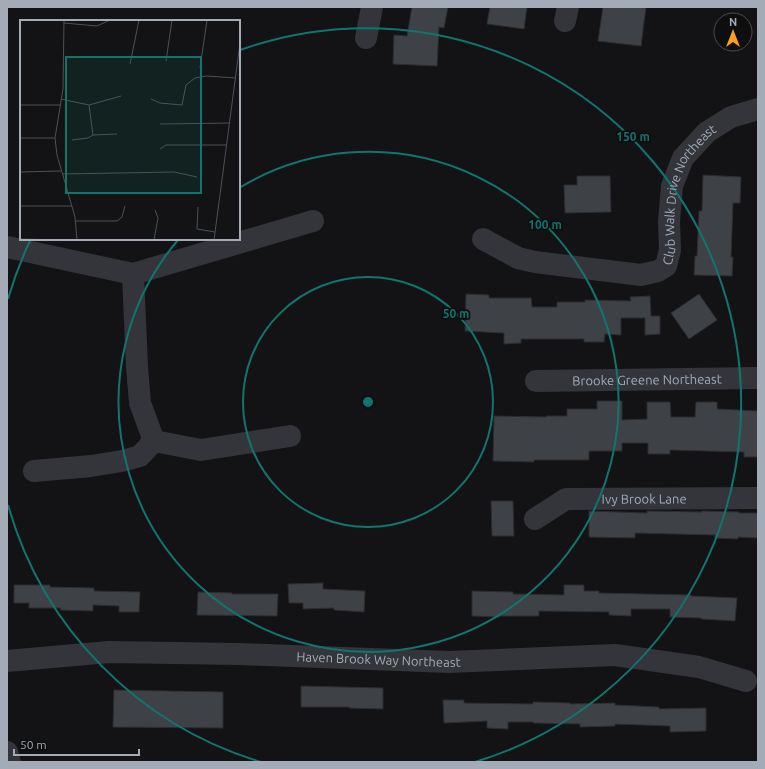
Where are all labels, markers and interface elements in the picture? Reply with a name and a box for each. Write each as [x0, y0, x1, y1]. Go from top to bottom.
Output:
north arrow [713, 12, 753, 52]
text: N [729, 16, 737, 28]
inset map [20, 20, 240, 240]
street label: Club Walk Drive Northeast [659, 121, 718, 267]
text: 150 m [616, 130, 650, 143]
text: 100 m [528, 218, 562, 231]
text: 50 m [443, 307, 469, 320]
street label: Brooke Greene Northeast [572, 371, 722, 388]
centre of rings [361, 395, 375, 409]
street label: Ivy Brook Lane [602, 491, 687, 506]
street label: Haven Brook Way Northeast [296, 649, 461, 669]
scale bar [14, 731, 139, 757]
text: 50 m [20, 738, 47, 751]

